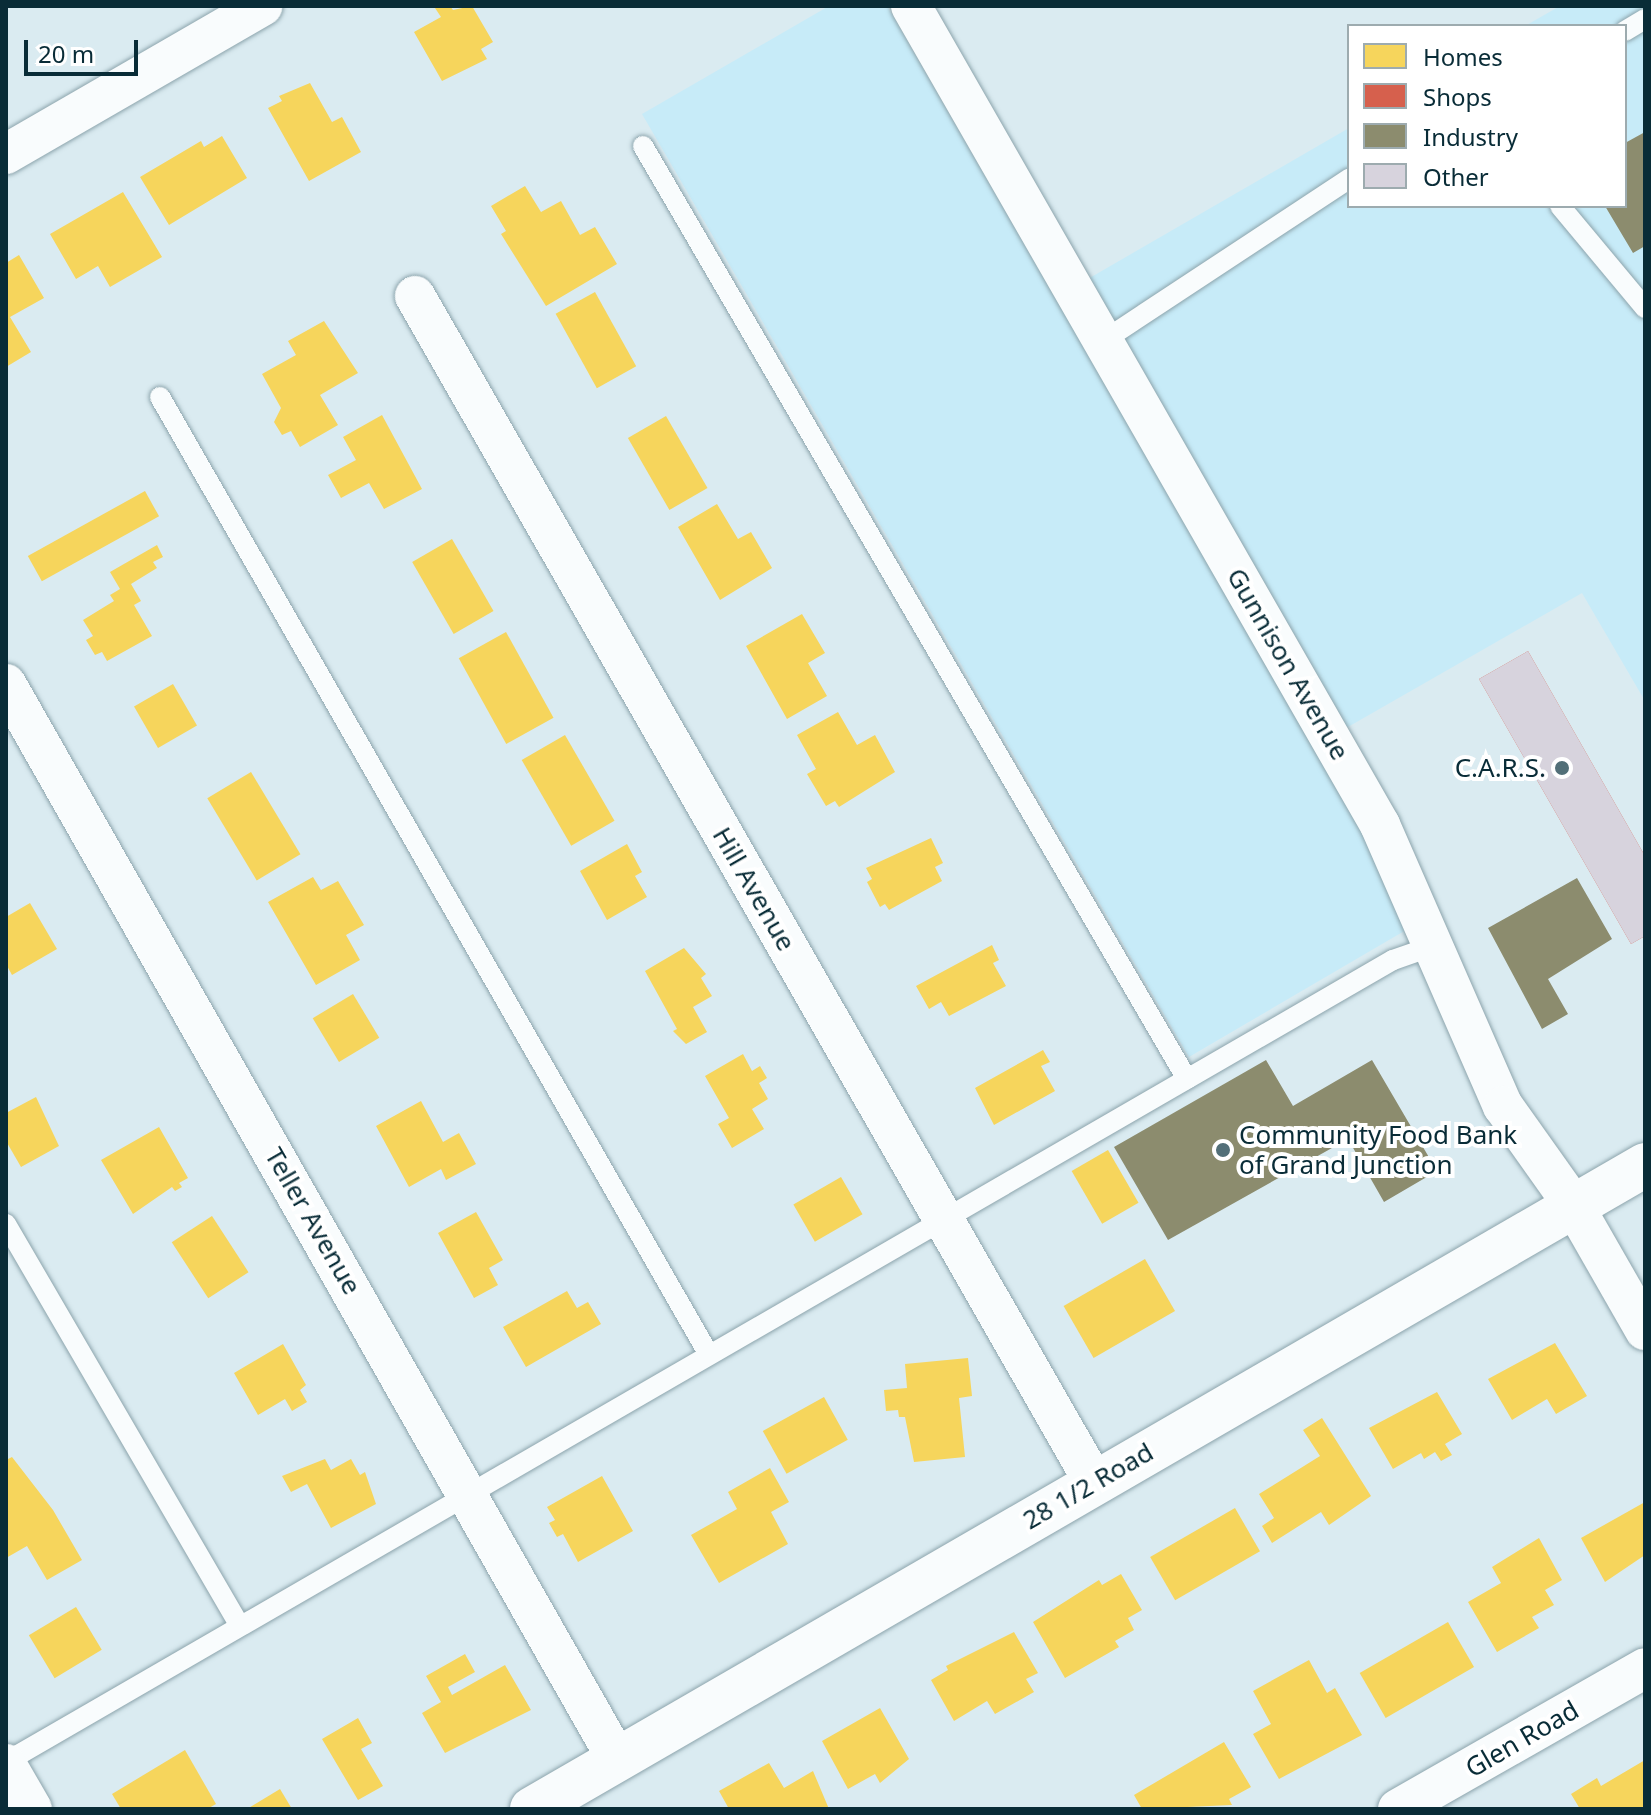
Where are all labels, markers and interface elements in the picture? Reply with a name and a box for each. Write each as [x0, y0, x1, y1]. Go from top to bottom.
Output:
scale bar [28, 24, 142, 74]
legend [1347, 24, 1627, 208]
text: 20 m [38, 37, 94, 70]
text: Homes [1423, 40, 1503, 73]
text: Shops [1423, 80, 1492, 113]
text: Industry [1423, 120, 1518, 153]
text: Other [1423, 160, 1489, 193]
street label: Gunnison Avenue [1220, 563, 1356, 765]
place label: C.A.R.S. [1455, 752, 1546, 784]
marker: C.A.R.S. [1553, 759, 1571, 777]
street label: Hill Avenue [706, 822, 802, 956]
place label: Community Food Bank of Grand Junction [1239, 1119, 1517, 1180]
marker: Community Food Bank of Grand Junction [1214, 1141, 1232, 1159]
street label: Teller Avenue [258, 1142, 368, 1300]
street label: 28 1/2 Road [1017, 1436, 1159, 1536]
street label: Glen Road [1460, 1694, 1584, 1784]

